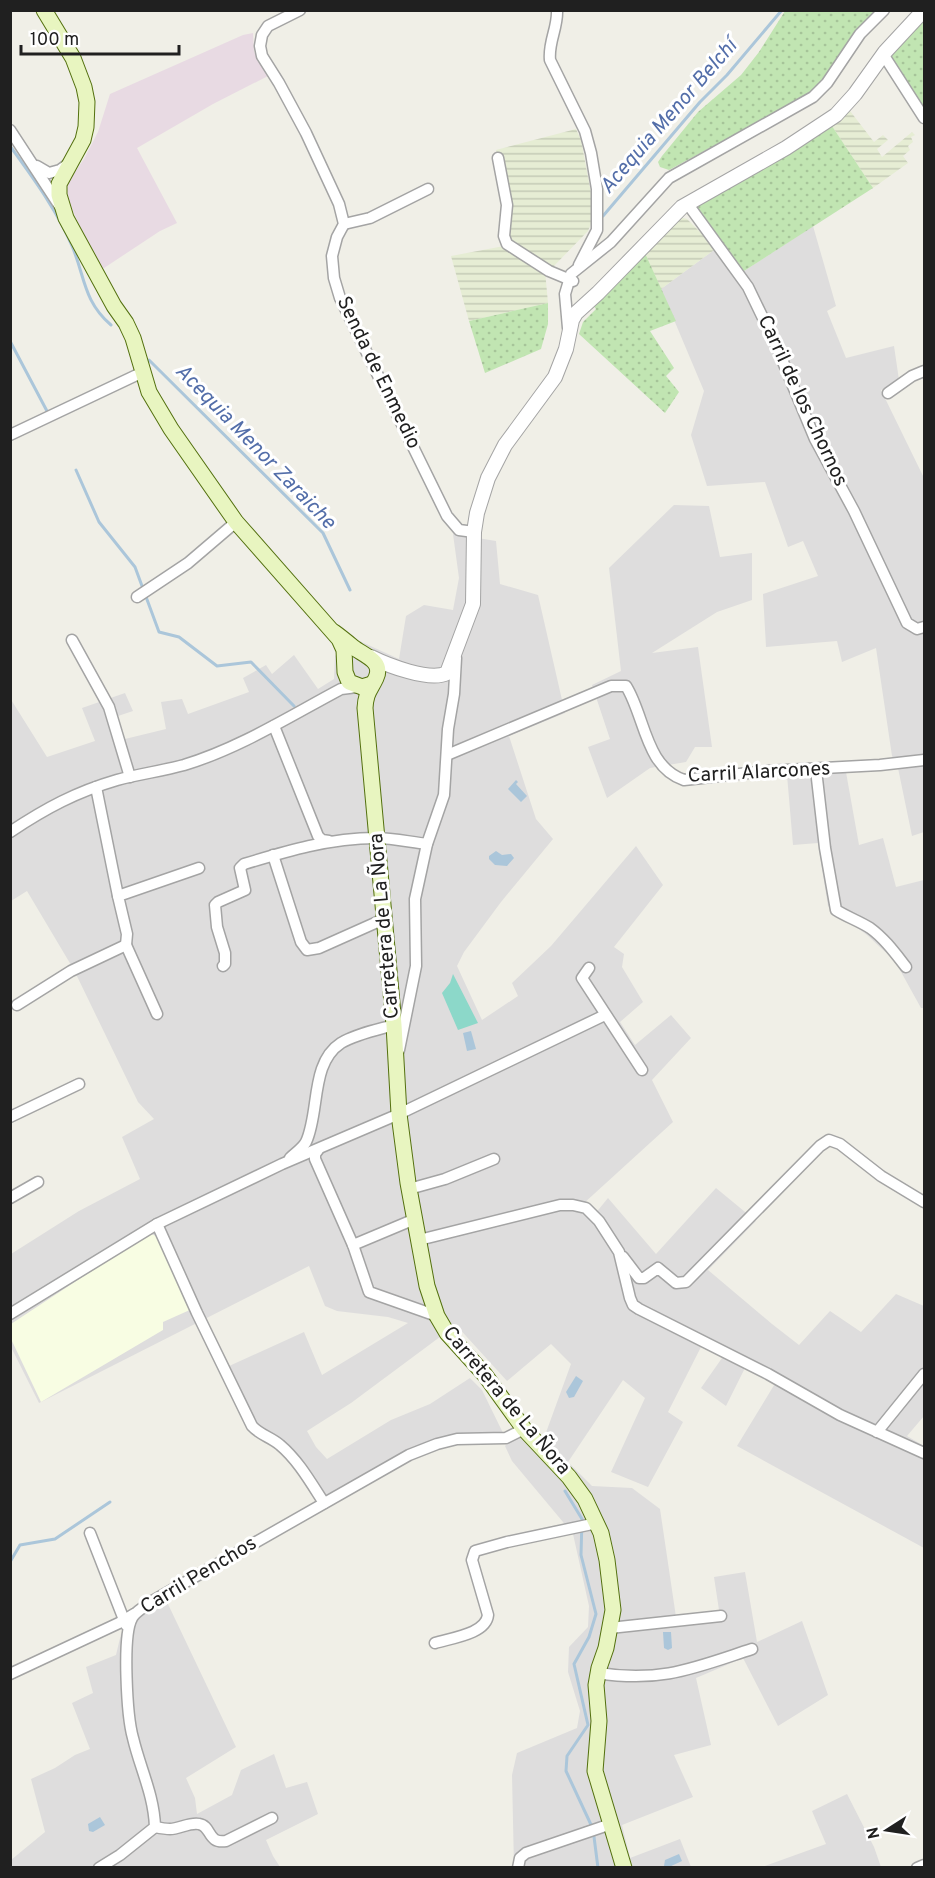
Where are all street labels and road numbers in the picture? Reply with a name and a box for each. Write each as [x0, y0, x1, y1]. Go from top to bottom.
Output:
street label: Senda de Enmedio [330, 292, 426, 454]
street label: Carril de los Chornos [751, 311, 853, 491]
street label: Carril Alarcones [687, 756, 831, 790]
street label: Carretera de La Ñora [363, 832, 406, 1020]
street label: Carretera de La Ñora [436, 1321, 577, 1481]
street label: Carril Penchos [136, 1531, 262, 1621]

